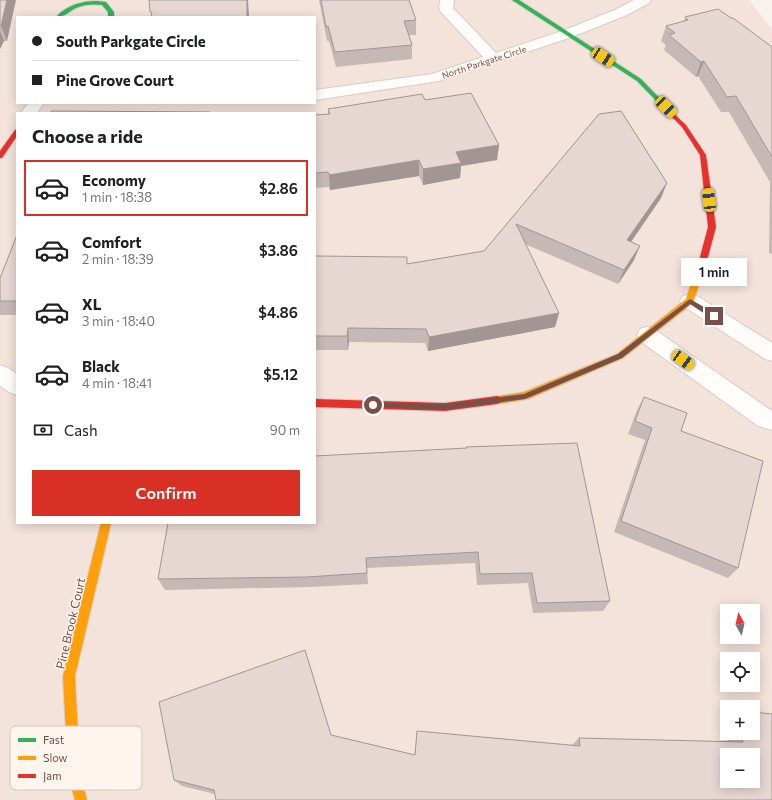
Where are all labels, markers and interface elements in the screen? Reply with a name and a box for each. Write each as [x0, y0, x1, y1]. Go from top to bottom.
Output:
text: South Parkgate Circle [56, 32, 206, 50]
street label: North Parkgate Circle [440, 43, 528, 81]
car [590, 45, 616, 69]
text: Pine Grove Court [56, 71, 174, 89]
car [653, 94, 679, 120]
text: Choose a ride [32, 125, 143, 147]
icon: car [34, 170, 70, 206]
text: Economy [82, 171, 146, 189]
text: $2.86 [259, 179, 298, 197]
car [702, 187, 716, 213]
text: 1 min · 18:38 [82, 189, 152, 205]
icon: car [34, 232, 70, 268]
text: Comfort [82, 233, 142, 251]
text: $3.86 [259, 241, 298, 259]
text: 2 min · 18:39 [82, 251, 154, 267]
callout: 1 min [681, 258, 747, 286]
text: 1 min [699, 264, 729, 280]
icon: car [34, 294, 70, 330]
text: XL [82, 295, 101, 313]
text: $4.86 [258, 303, 298, 321]
route end [705, 307, 723, 325]
text: 3 min · 18:40 [82, 313, 155, 329]
car [670, 348, 696, 372]
icon: car [34, 356, 70, 392]
text: Black [82, 357, 120, 375]
text: $5.12 [263, 365, 298, 383]
text: 4 min · 18:41 [82, 375, 152, 391]
route start [364, 396, 382, 414]
icon: cash [32, 419, 54, 441]
text: Cash [64, 421, 98, 439]
text: 90 m [270, 422, 300, 438]
button: Confirm [32, 470, 300, 516]
street label: Pine Brook Court [53, 576, 87, 670]
north arrow [720, 604, 760, 644]
map controls [720, 604, 760, 788]
button: locate [720, 652, 760, 692]
button: + [720, 700, 760, 740]
legend [10, 726, 142, 790]
text: Fast [43, 733, 65, 746]
button: − [720, 748, 760, 788]
text: Slow [43, 751, 68, 764]
text: Jam [43, 769, 62, 783]

